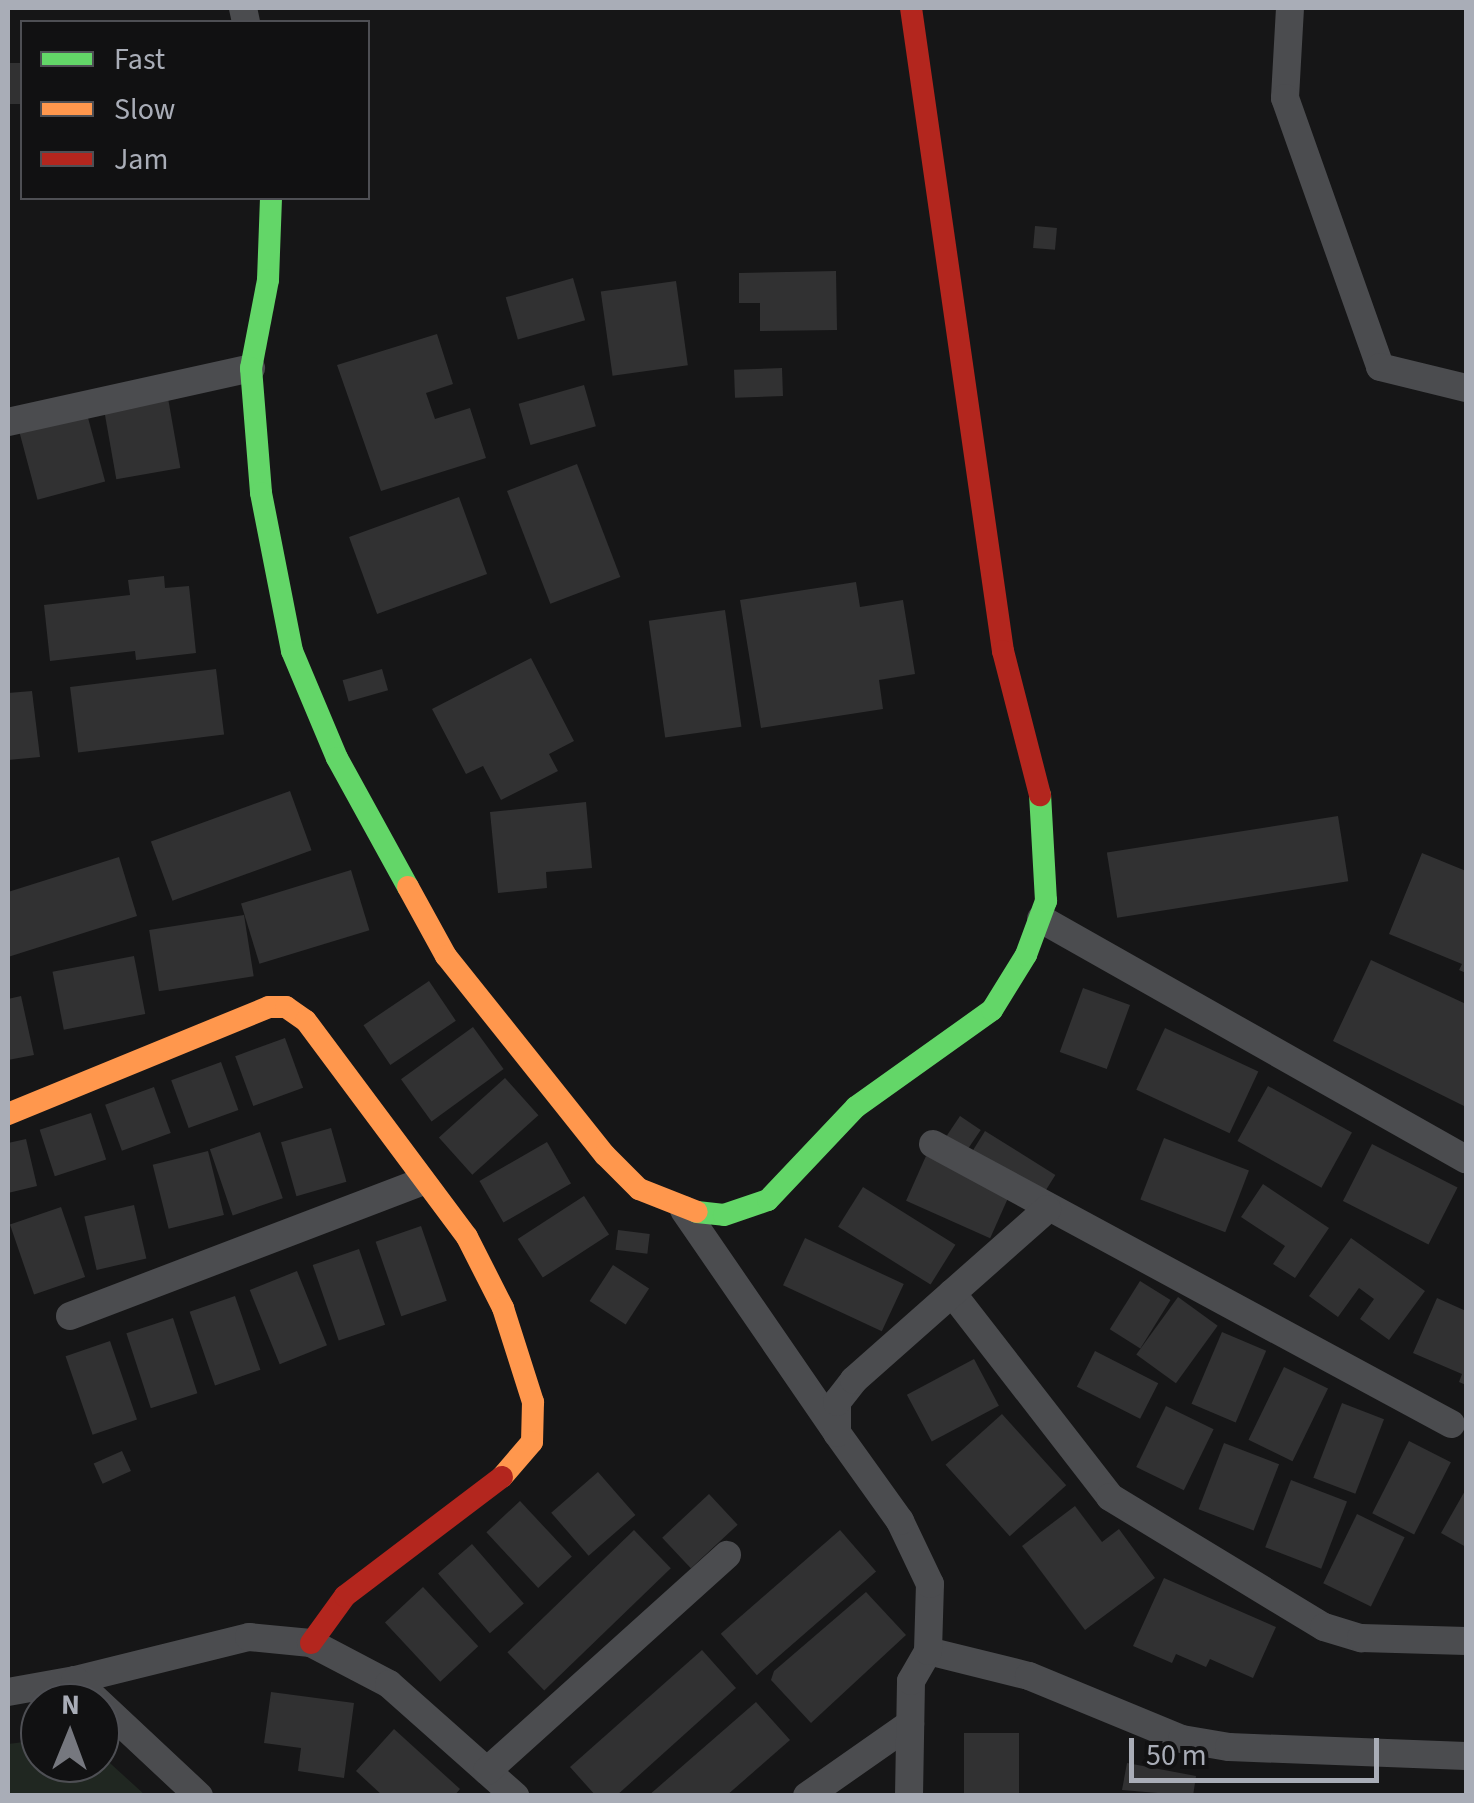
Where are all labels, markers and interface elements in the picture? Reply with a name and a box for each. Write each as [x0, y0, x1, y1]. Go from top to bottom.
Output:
legend [20, 20, 370, 200]
text: Fast [114, 38, 165, 81]
text: Slow [114, 88, 175, 131]
text: Jam [114, 138, 168, 181]
north arrow [20, 1683, 120, 1783]
text: N [61, 1685, 80, 1725]
scale bar [1134, 1718, 1384, 1780]
text: 50 m [1146, 1734, 1207, 1777]

